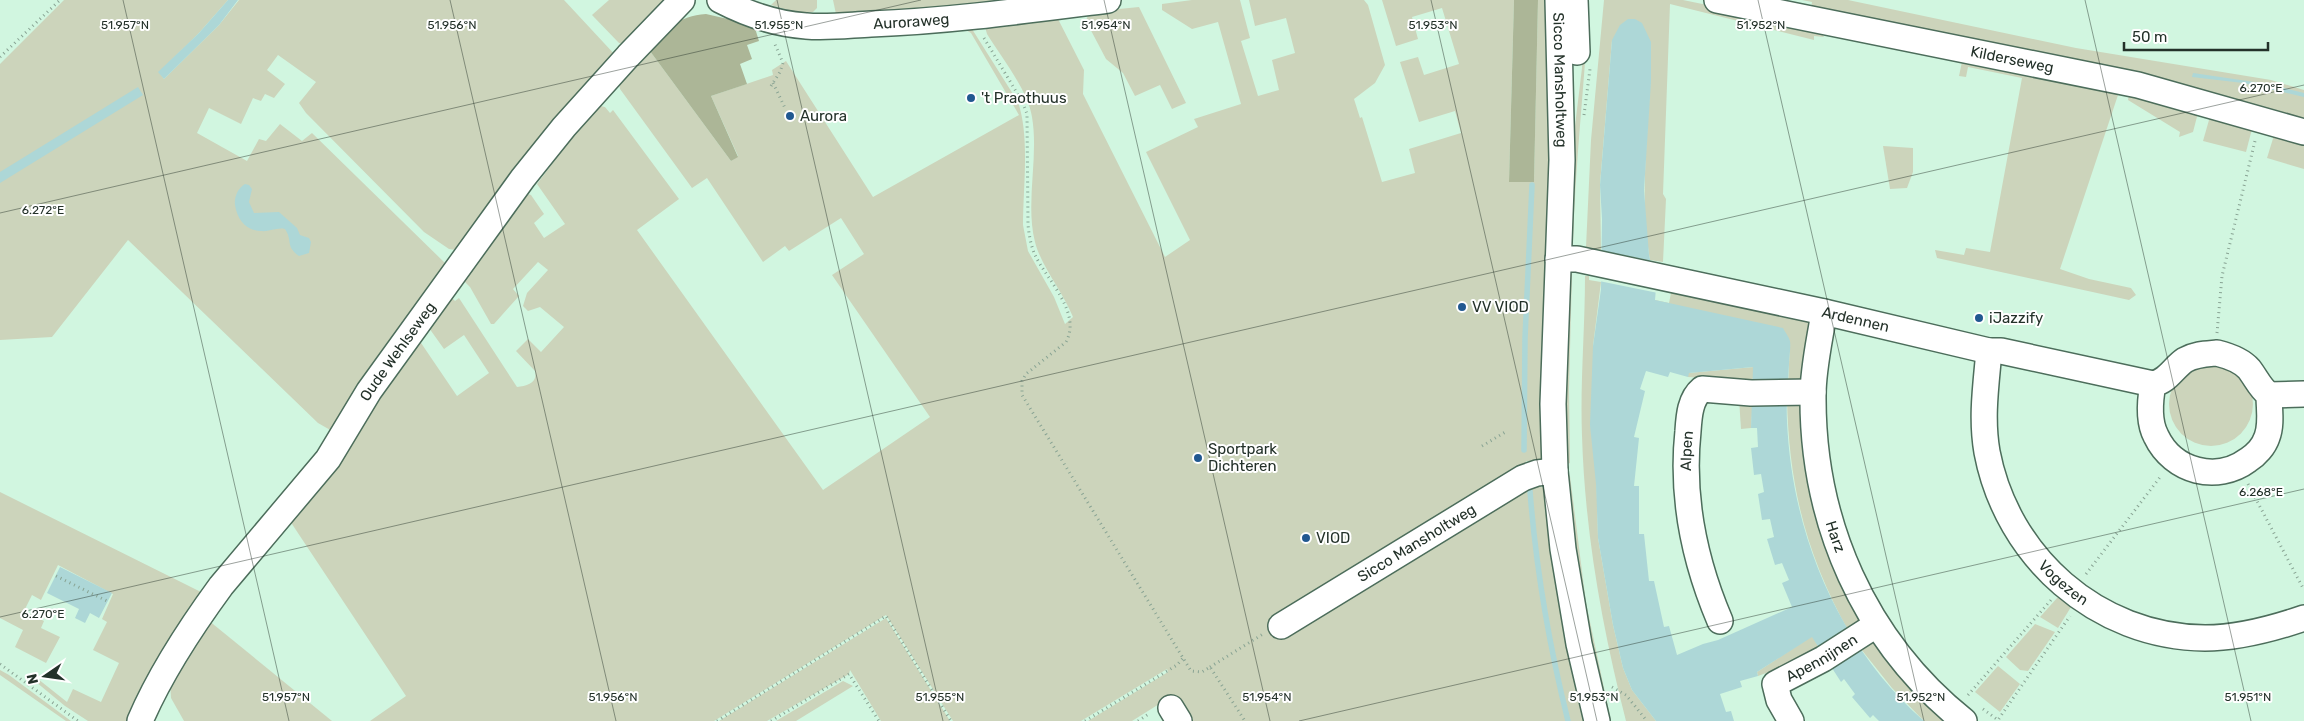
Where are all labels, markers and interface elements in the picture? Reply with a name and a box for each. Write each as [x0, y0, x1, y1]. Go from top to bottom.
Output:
street label: Auroraweg [873, 10, 950, 33]
street label: Sicco Mansholtweg [1549, 12, 1571, 148]
text: 51.957°N [101, 18, 149, 32]
text: 51.956°N [427, 18, 477, 32]
text: 51.955°N [755, 18, 803, 32]
text: 51.954°N [1081, 18, 1131, 32]
text: 51.953°N [1408, 18, 1458, 32]
text: 51.952°N [1737, 18, 1785, 32]
scale bar [2124, 20, 2268, 52]
text: 50 m [2132, 28, 2167, 46]
street label: Kilderseweg [1969, 42, 2055, 77]
text: 6.270°E [2239, 81, 2283, 95]
place label: 't Praothuus [981, 89, 1067, 107]
marker: 't Praothuus [965, 92, 977, 104]
place label: Aurora [800, 107, 847, 125]
marker: Aurora [784, 110, 796, 122]
text: 6.272°E [22, 203, 64, 217]
street label: Oude Wehlseweg [356, 298, 439, 404]
place label: VV VIOD [1472, 298, 1529, 316]
marker: VV VIOD [1456, 301, 1468, 313]
street label: Ardennen [1820, 303, 1891, 336]
place label: iJazzify [1989, 309, 2043, 327]
marker: iJazzify [1973, 312, 1985, 324]
street label: Alpen [1677, 430, 1697, 471]
place label: Sportpark Dichteren [1208, 440, 1277, 475]
marker: Sportpark Dichteren [1192, 452, 1204, 464]
text: 6.268°E [2239, 485, 2283, 499]
street label: Sicco Mansholtweg [1354, 500, 1479, 586]
street label: Harz [1822, 519, 1849, 556]
place label: VIOD [1316, 529, 1350, 547]
marker: VIOD [1300, 532, 1312, 544]
street label: Vogezen [2035, 556, 2092, 609]
text: 6.270°E [21, 607, 65, 621]
street label: Apennijnen [1783, 630, 1861, 686]
north arrow [20, 651, 70, 701]
text: N [23, 672, 42, 686]
text: 51.957°N [262, 690, 310, 704]
text: 51.956°N [588, 690, 638, 704]
text: 51.955°N [916, 690, 964, 704]
text: 51.954°N [1242, 690, 1292, 704]
text: 51.953°N [1569, 690, 1619, 704]
text: 51.952°N [1897, 690, 1945, 704]
text: 51.951°N [2225, 690, 2271, 704]

